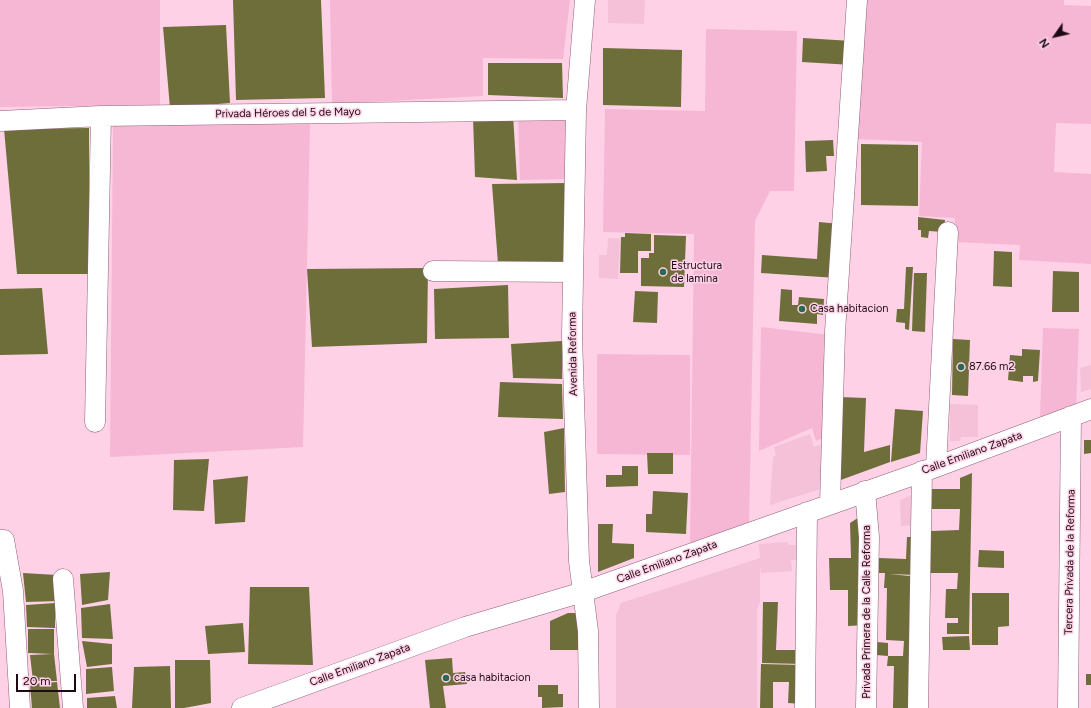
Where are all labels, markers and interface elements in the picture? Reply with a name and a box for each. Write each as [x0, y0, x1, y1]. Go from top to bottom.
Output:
north arrow [1035, 16, 1075, 56]
text: N [1037, 36, 1052, 50]
street label: Privada Héroes del 5 de Mayo [215, 105, 361, 121]
place label: Estructura de lamina [671, 259, 722, 285]
marker: Estructura de lamina [658, 267, 668, 277]
place label: Casa habitacion [810, 302, 889, 316]
marker: Casa habitacion [797, 304, 807, 314]
street label: Avenida Reforma [566, 312, 580, 396]
place label: 87.66 m2 [969, 360, 1015, 374]
marker: 87.66 m2 [956, 362, 966, 372]
street label: Calle Emiliano Zapata [920, 429, 1024, 477]
street label: Tercera Privada de la Reforma [1062, 489, 1078, 635]
street label: Privada Primera de la Calle Reforma [860, 525, 874, 699]
street label: Calle Emiliano Zapata [615, 538, 719, 586]
street label: Calle Emiliano Zapata [308, 641, 412, 689]
scale bar [18, 666, 78, 692]
place label: casa habitacion [454, 671, 531, 685]
marker: casa habitacion [441, 673, 451, 683]
text: 20 m [23, 674, 51, 688]

